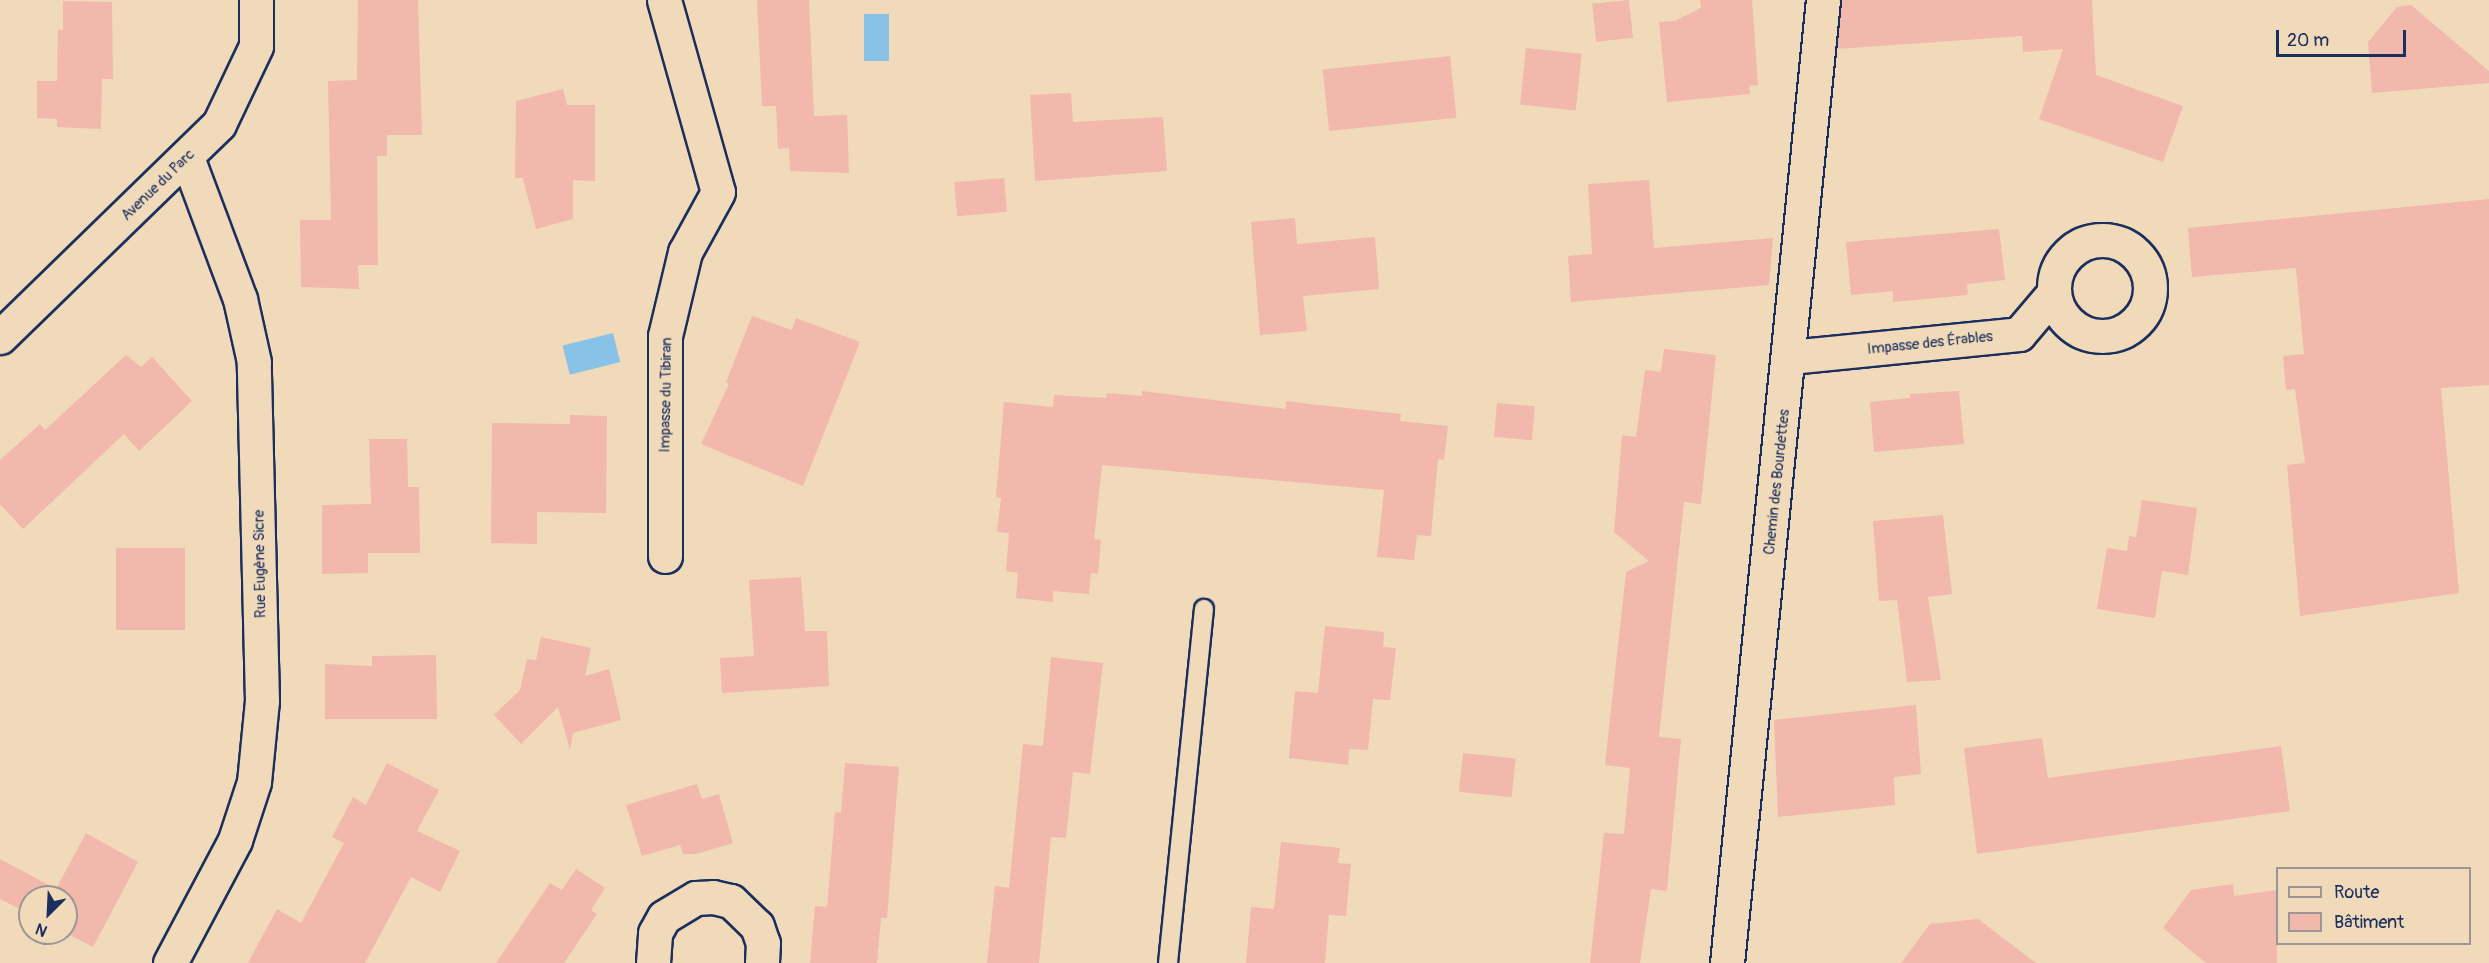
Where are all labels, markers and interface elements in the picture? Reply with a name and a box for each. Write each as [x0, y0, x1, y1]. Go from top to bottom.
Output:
scale bar [2279, 18, 2410, 56]
text: 20 m [2287, 29, 2329, 52]
street label: Avenue du Parc [118, 145, 198, 225]
street label: Impasse des Érables [1866, 327, 1994, 359]
street label: Impasse du Tibiran [656, 337, 676, 453]
street label: Chemin des Bourdettes [1760, 408, 1794, 556]
street label: Rue Eugène Sicre [250, 510, 270, 618]
legend [2276, 867, 2471, 945]
text: Route [2334, 881, 2379, 904]
north arrow [18, 885, 78, 945]
text: Bâtiment [2334, 911, 2404, 934]
text: N [32, 918, 51, 941]

